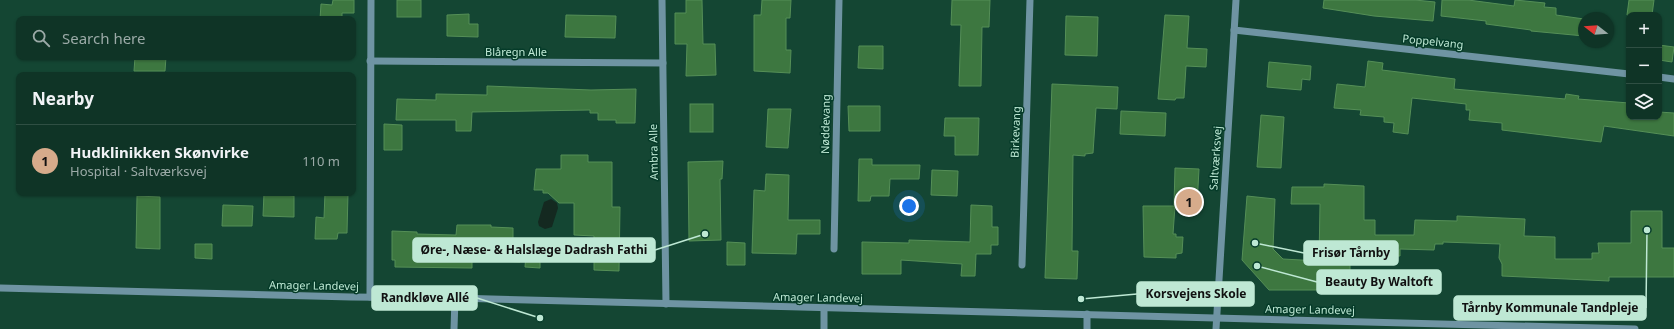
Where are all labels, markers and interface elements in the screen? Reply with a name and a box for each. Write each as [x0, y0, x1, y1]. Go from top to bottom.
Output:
north arrow [1578, 12, 1614, 48]
map controls [1626, 12, 1662, 120]
button: + [1626, 12, 1662, 48]
search box [16, 16, 356, 60]
icon: search [30, 27, 52, 49]
text: Search here [62, 28, 145, 48]
street label: Poppelvang [1402, 30, 1464, 52]
street label: Blåregn Alle [485, 44, 547, 59]
button: − [1626, 48, 1662, 84]
button: layers [1626, 84, 1662, 120]
text: Nearby [32, 87, 94, 110]
street label: Nøddevang [817, 94, 833, 154]
street label: Birkevang [1007, 106, 1023, 158]
street label: Ambra Alle [645, 124, 661, 180]
street label: Saltværksvej [1205, 125, 1225, 191]
text: Hudklinikken Skønvirke [70, 142, 249, 162]
text: 1 [41, 152, 49, 170]
text: 110 m [302, 152, 340, 170]
text: Hospital · Saltværksvej [70, 162, 207, 180]
pin: 1 [1176, 187, 1202, 217]
your location [899, 196, 919, 216]
callout: Øre-, Næse- & Halslæge Dadrash Fathi [413, 238, 655, 262]
text: Øre-, Næse- & Halslæge Dadrash Fathi [421, 241, 647, 258]
callout: Frisør Tårnby [1304, 241, 1398, 265]
text: Frisør Tårnby [1312, 244, 1390, 261]
callout: Beauty By Waltoft [1317, 270, 1441, 294]
text: Beauty By Waltoft [1325, 273, 1433, 290]
street label: Amager Landevej [269, 277, 359, 293]
callout: Korsvejens Skole [1137, 282, 1254, 306]
text: Korsvejens Skole [1146, 285, 1246, 302]
callout: Randkløve Allé [372, 286, 477, 310]
text: Randkløve Allé [381, 289, 469, 306]
street label: Amager Landevej [773, 289, 863, 305]
callout: Tårnby Kommunale Tandpleje [1454, 296, 1646, 320]
text: Tårnby Kommunale Tandpleje [1462, 299, 1638, 316]
street label: Amager Landevej [1265, 301, 1355, 317]

